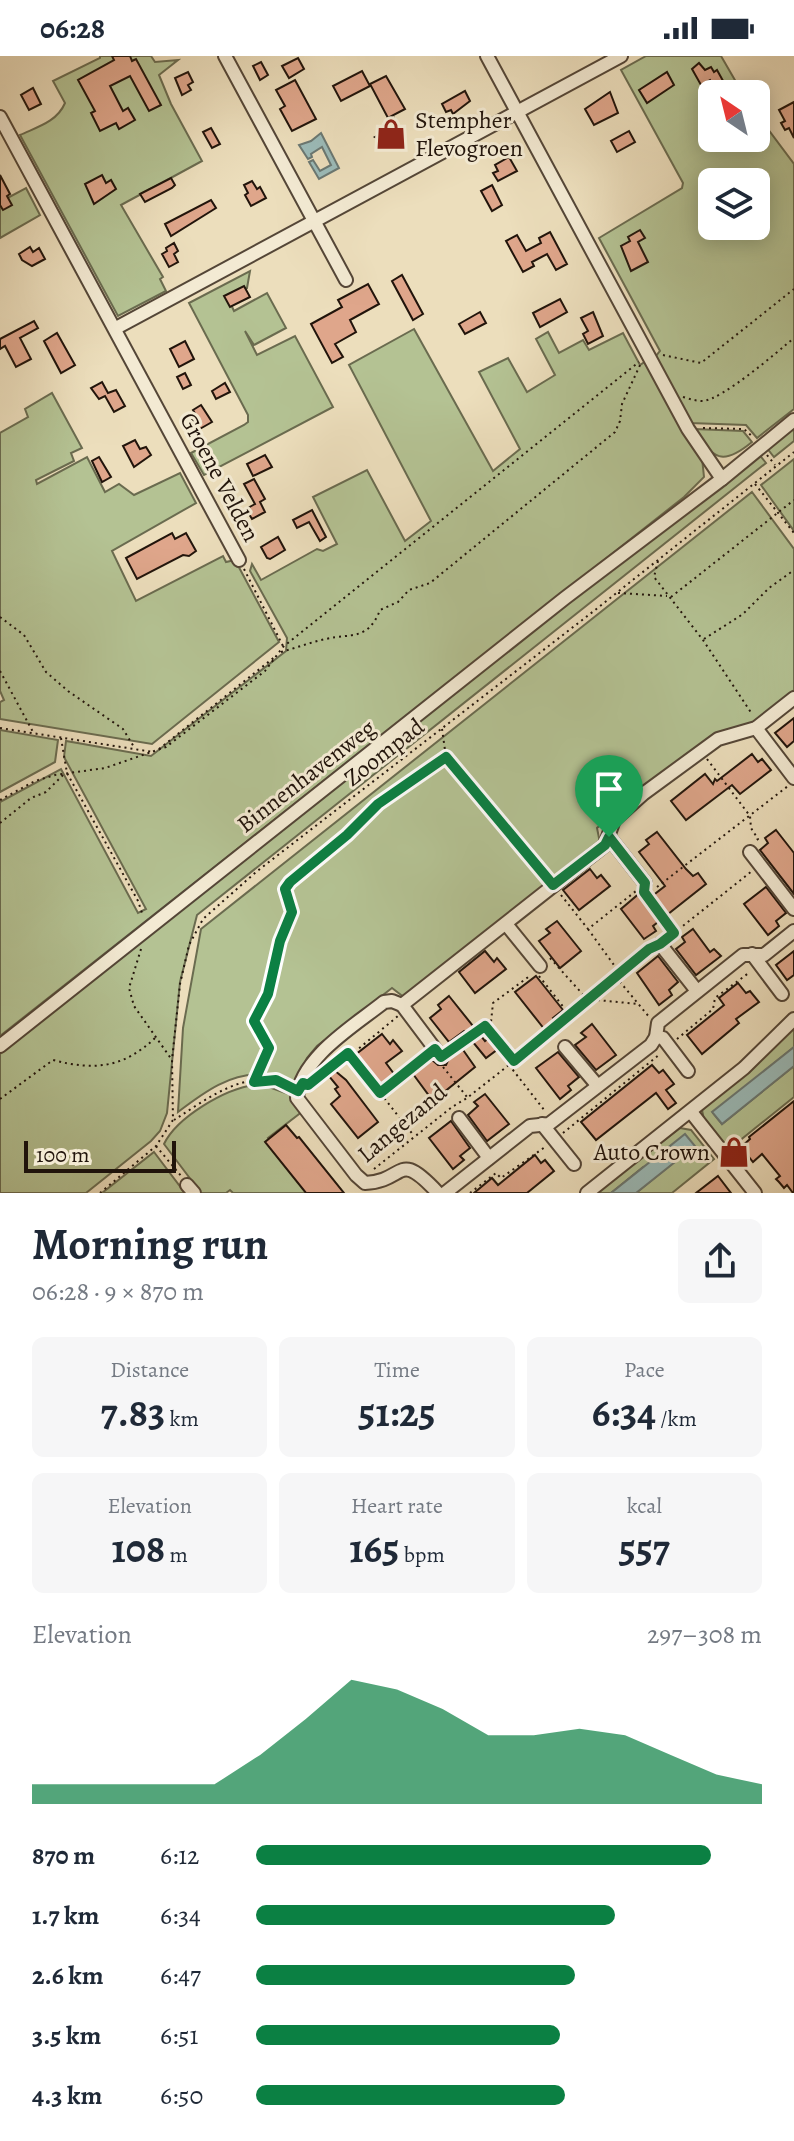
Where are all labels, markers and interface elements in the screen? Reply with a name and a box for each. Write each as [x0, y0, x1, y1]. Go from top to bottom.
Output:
text: 06:28 [40, 8, 105, 48]
north arrow [698, 80, 770, 152]
map controls [698, 80, 770, 240]
place label: Stempher Flevogroen [415, 104, 523, 164]
shop icon: Stempher Flevogroen [374, 117, 408, 151]
button: layers [698, 168, 770, 240]
street label: Groene Velden [173, 407, 267, 547]
street label: Zoompad [337, 710, 431, 793]
street label: Binnenhavenweg [230, 712, 382, 840]
pin [575, 755, 643, 837]
icon: arrive [587, 767, 631, 811]
street label: Langezand [351, 1076, 454, 1170]
shop icon: Auto Crown [717, 1135, 751, 1169]
place label: Auto Crown [593, 1136, 710, 1168]
scale bar [24, 1137, 176, 1173]
text: 100 m [36, 1140, 90, 1170]
text: Morning run [32, 1214, 268, 1274]
button: share [678, 1219, 762, 1303]
text: 06:28 · 9 × 870 m [32, 1274, 204, 1309]
text: Distance [110, 1355, 189, 1385]
text: Time [374, 1355, 420, 1385]
text: Pace [624, 1355, 665, 1385]
text: 7.83 [101, 1385, 165, 1440]
text: 51:25 [358, 1385, 436, 1440]
text: 6:34 [592, 1385, 656, 1440]
text: km [165, 1404, 199, 1434]
text: /km [656, 1404, 697, 1434]
text: Elevation [107, 1491, 192, 1521]
text: Heart rate [351, 1491, 443, 1521]
text: kcal [627, 1491, 662, 1521]
text: 108 [112, 1521, 165, 1576]
text: 165 [349, 1521, 399, 1576]
text: 557 [619, 1521, 670, 1576]
text: m [165, 1540, 188, 1570]
text: bpm [399, 1540, 445, 1570]
text: Elevation [32, 1617, 132, 1652]
text: 297–308 m [647, 1617, 762, 1652]
text: 870 m [32, 1838, 95, 1873]
text: 6:12 [160, 1838, 199, 1873]
text: 1.7 km [32, 1898, 99, 1933]
text: 6:34 [160, 1898, 201, 1933]
text: 2.6 km [32, 1958, 104, 1993]
text: 6:47 [160, 1958, 201, 1993]
text: 3.5 km [32, 2018, 101, 2053]
text: 6:51 [160, 2018, 198, 2053]
text: 4.3 km [32, 2078, 102, 2113]
text: 6:50 [160, 2078, 203, 2113]

